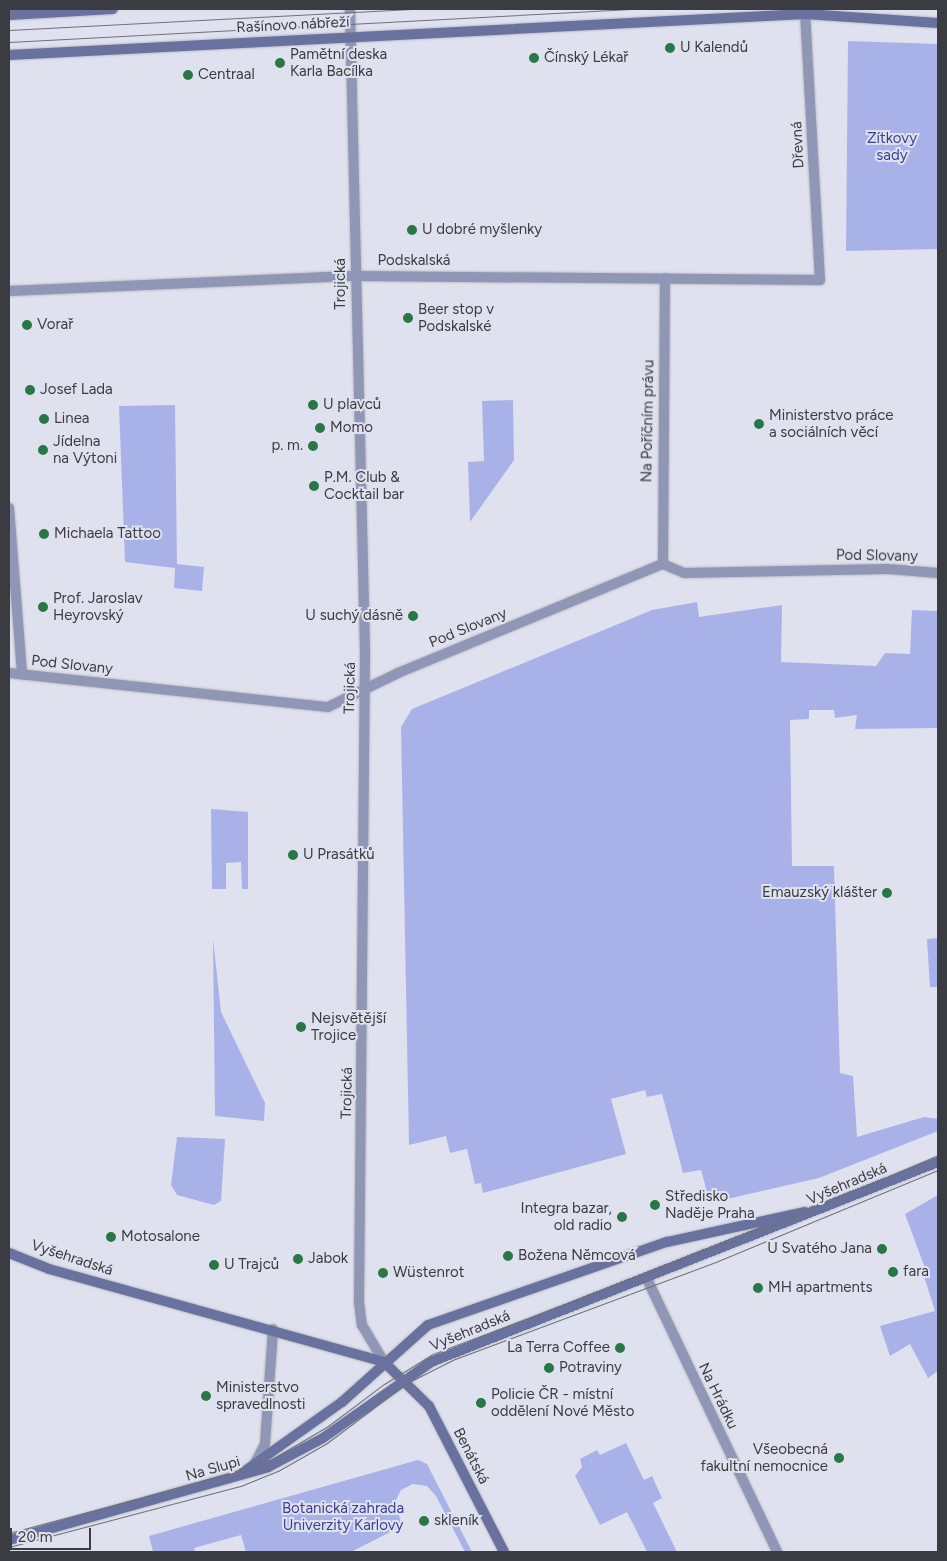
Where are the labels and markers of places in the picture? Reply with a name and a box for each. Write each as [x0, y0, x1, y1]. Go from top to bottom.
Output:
place label: U Kalendů [680, 39, 748, 57]
marker: U Kalendů [664, 42, 676, 54]
place label: Pamětní deska Karla Bacílka [290, 45, 387, 80]
place label: Čínský Lékař [544, 49, 628, 67]
marker: Čínský Lékař [528, 52, 540, 64]
marker: Pamětní deska Karla Bacílka [274, 57, 286, 69]
place label: Centraal [198, 66, 255, 84]
marker: Centraal [182, 69, 194, 81]
place label: U dobré myšlenky [422, 221, 542, 239]
marker: U dobré myšlenky [406, 224, 418, 236]
place label: Beer stop v Podskalské [418, 300, 494, 335]
marker: Beer stop v Podskalské [402, 312, 414, 324]
place label: Vorař [37, 316, 73, 334]
marker: Vorař [21, 319, 33, 331]
place label: Josef Lada [40, 381, 113, 399]
marker: Josef Lada [24, 384, 36, 396]
place label: U plavců [323, 396, 381, 414]
marker: U plavců [307, 399, 319, 411]
place label: Ministerstvo práce a sociálních věcí [769, 406, 893, 441]
place label: Linea [54, 410, 89, 428]
marker: Linea [38, 413, 50, 425]
marker: Ministerstvo práce a sociálních věcí [753, 418, 765, 430]
place label: Momo [330, 419, 373, 437]
marker: Momo [314, 422, 326, 434]
place label: Jídelna na Výtoni [53, 432, 117, 467]
place label: p. m. [271, 437, 303, 455]
marker: p. m. [307, 440, 319, 452]
marker: Jídelna na Výtoni [37, 444, 49, 456]
place label: P.M. Club & Cocktail bar [324, 468, 404, 503]
marker: P.M. Club & Cocktail bar [308, 480, 320, 492]
place label: Michaela Tattoo [54, 525, 161, 543]
marker: Michaela Tattoo [38, 528, 50, 540]
place label: Prof. Jaroslav Heyrovský [53, 589, 143, 624]
marker: Prof. Jaroslav Heyrovský [37, 601, 49, 613]
place label: U suchý dásně [305, 607, 403, 625]
marker: U suchý dásně [407, 610, 419, 622]
place label: U Prasátků [303, 846, 375, 864]
marker: U Prasátků [287, 849, 299, 861]
place label: Emauzský klášter [762, 884, 877, 902]
marker: Emauzský klášter [881, 887, 893, 899]
place label: Nejsvětější Trojice [311, 1009, 386, 1044]
marker: Nejsvětější Trojice [295, 1021, 307, 1033]
place label: Středisko Naděje Praha [665, 1187, 755, 1222]
place label: Integra bazar, old radio [521, 1199, 612, 1234]
marker: Středisko Naděje Praha [649, 1199, 661, 1211]
marker: Integra bazar, old radio [616, 1211, 628, 1223]
place label: Motosalone [121, 1228, 200, 1246]
marker: Motosalone [105, 1231, 117, 1243]
place label: U Svatého Jana [767, 1240, 872, 1258]
marker: U Svatého Jana [876, 1243, 888, 1255]
place label: Božena Němcová [518, 1247, 636, 1265]
place label: Jabok [308, 1250, 348, 1268]
marker: Božena Němcová [502, 1250, 514, 1262]
marker: Jabok [292, 1253, 304, 1265]
place label: U Trajců [224, 1256, 279, 1274]
marker: U Trajců [208, 1259, 220, 1271]
place label: fara [903, 1263, 929, 1281]
place label: Wüstenrot [393, 1264, 464, 1282]
marker: fara [887, 1266, 899, 1278]
marker: Wüstenrot [377, 1267, 389, 1279]
place label: MH apartments [768, 1279, 873, 1297]
marker: MH apartments [752, 1282, 764, 1294]
place label: La Terra Coffee [507, 1339, 610, 1357]
marker: La Terra Coffee [614, 1342, 626, 1354]
place label: Potraviny [559, 1359, 622, 1377]
marker: Potraviny [543, 1362, 555, 1374]
place label: Ministerstvo spravedlnosti [216, 1378, 306, 1413]
place label: Policie ČR - místní oddělení Nové Město [491, 1385, 634, 1420]
marker: Ministerstvo spravedlnosti [200, 1390, 212, 1402]
marker: Policie ČR - místní oddělení Nové Město [475, 1397, 487, 1409]
place label: Všeobecná fakultní nemocnice [700, 1440, 828, 1475]
marker: Všeobecná fakultní nemocnice [832, 1451, 846, 1465]
place label: skleník [434, 1512, 479, 1530]
marker: skleník [418, 1515, 430, 1527]

